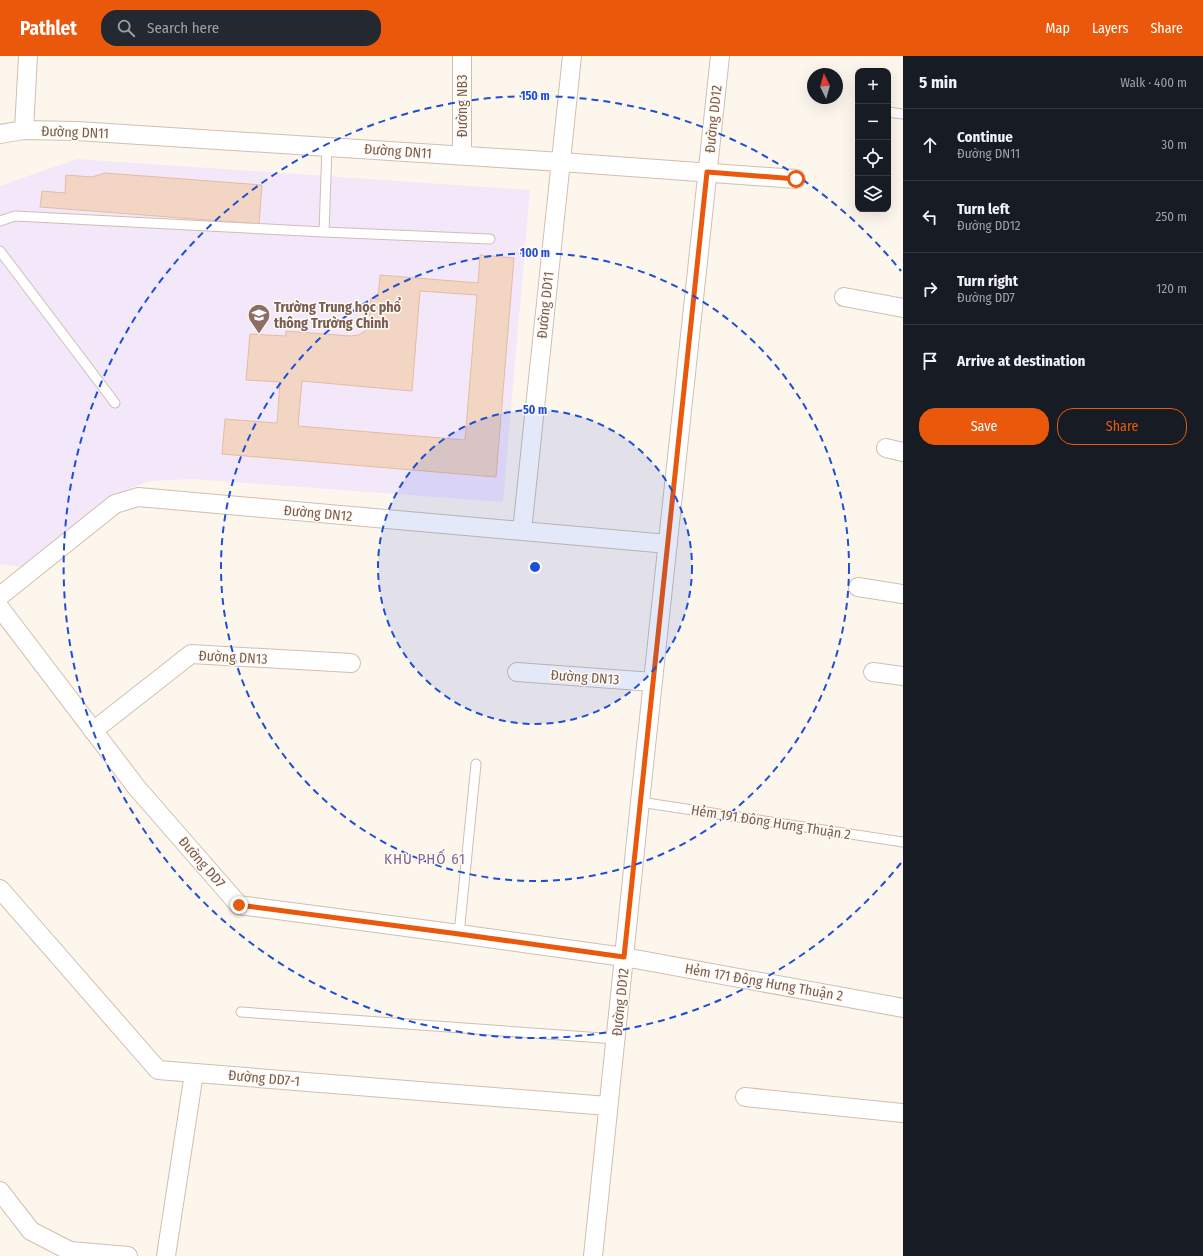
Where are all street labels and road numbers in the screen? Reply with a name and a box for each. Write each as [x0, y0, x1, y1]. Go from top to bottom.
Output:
street label: Đường NB3 [454, 74, 471, 138]
street label: Đường DD12 [701, 84, 726, 154]
street label: Đường DN11 [41, 123, 109, 142]
street label: Đường DN11 [363, 141, 432, 162]
street label: Đường DD11 [534, 271, 557, 339]
street label: Đường DN12 [283, 502, 353, 525]
street label: Đường DN13 [198, 647, 268, 668]
street label: Đường DN13 [550, 667, 620, 688]
street label: Hẻm 191 Đông Hưng Thuận 2 [690, 801, 852, 844]
street label: Đường DD7 [175, 833, 229, 892]
street label: Hẻm 171 Đông Hưng Thuận 2 [683, 960, 844, 1005]
street label: Đường DD12 [608, 967, 633, 1037]
street label: Đường DD7-1 [227, 1067, 301, 1090]

